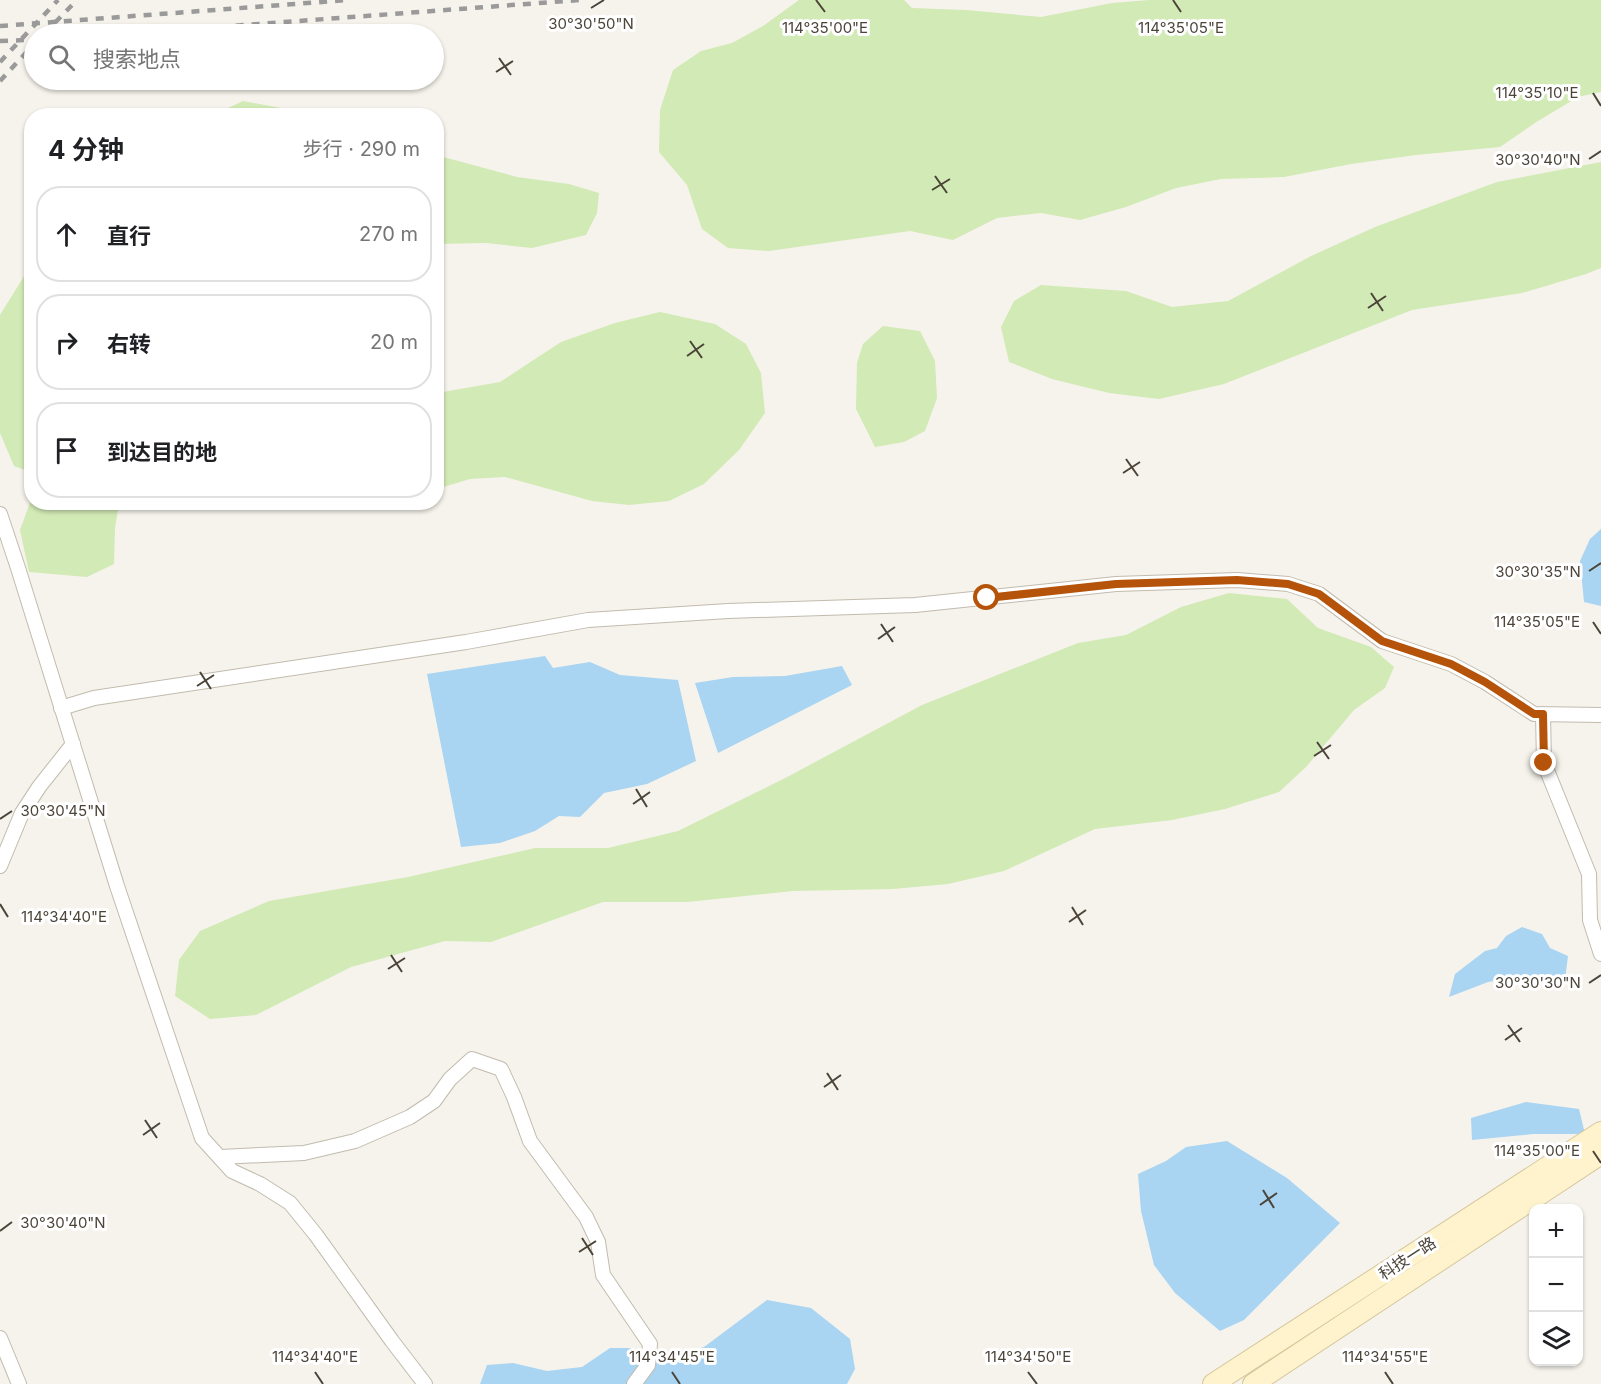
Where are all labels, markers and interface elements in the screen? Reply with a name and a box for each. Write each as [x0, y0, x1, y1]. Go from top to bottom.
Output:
text: 30°30'50"N [548, 14, 634, 33]
text: 114°35'00"E [782, 18, 868, 37]
text: 114°35'05"E [1138, 18, 1224, 37]
search box [24, 24, 444, 90]
icon: search [45, 41, 78, 74]
text: 搜索地点 [93, 46, 181, 72]
text: 114°35'10"E [1496, 83, 1578, 102]
text: 4 分钟 [48, 134, 124, 165]
text: 步行 · 290 m [303, 137, 420, 161]
text: 30°30'40"N [1495, 150, 1581, 169]
icon: ahead [50, 218, 83, 251]
text: 270 m [359, 222, 418, 246]
text: 直行 [107, 223, 151, 249]
icon: right [50, 326, 83, 359]
text: 20 m [370, 330, 418, 354]
text: 右转 [107, 331, 151, 357]
icon: arrive [50, 434, 83, 467]
text: 到达目的地 [107, 439, 217, 465]
text: 30°30'35"N [1495, 562, 1581, 581]
route start [973, 584, 999, 610]
text: 114°35'05"E [1494, 612, 1580, 631]
route end [1530, 749, 1556, 775]
text: 30°30'45"N [21, 801, 105, 820]
text: 114°34'40"E [21, 907, 107, 926]
text: 30°30'30"N [1495, 973, 1581, 992]
text: 114°35'00"E [1494, 1141, 1580, 1160]
map controls [1529, 1204, 1583, 1366]
button: + [1529, 1204, 1583, 1258]
text: 30°30'40"N [20, 1213, 106, 1232]
street label: 科技一路 [1375, 1232, 1439, 1284]
button: − [1529, 1258, 1583, 1312]
button: layers [1529, 1312, 1583, 1366]
text: 114°34'40"E [272, 1347, 358, 1366]
text: 114°34'45"E [629, 1347, 715, 1366]
text: 114°34'50"E [985, 1347, 1071, 1366]
text: 114°34'55"E [1342, 1347, 1428, 1366]

